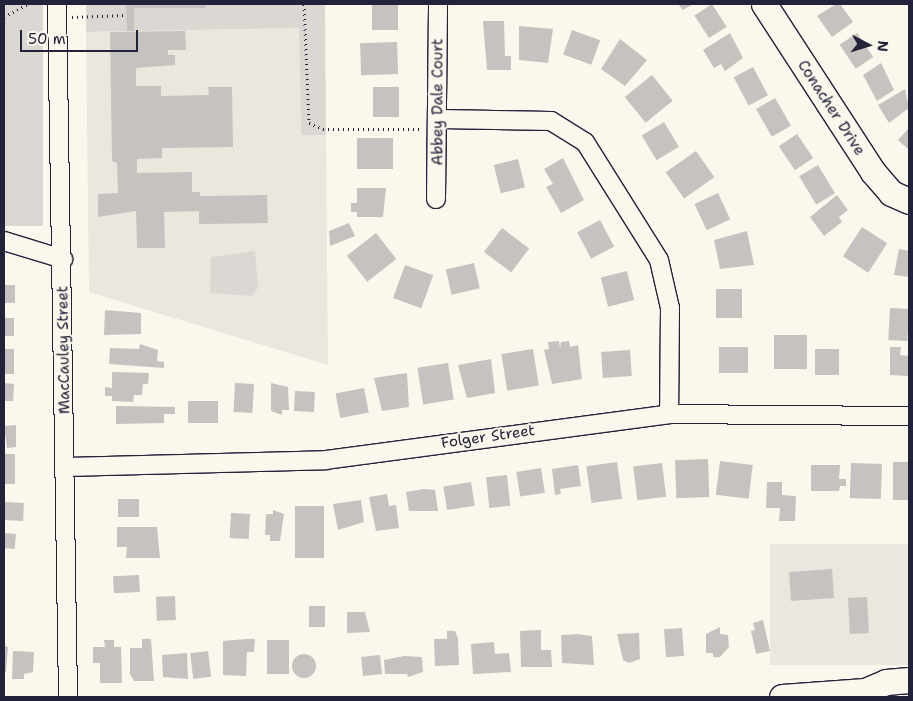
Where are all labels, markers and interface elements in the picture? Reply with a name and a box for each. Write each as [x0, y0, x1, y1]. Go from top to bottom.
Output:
scale bar [22, 20, 140, 52]
north arrow [843, 20, 893, 70]
text: 50 m [28, 29, 66, 49]
street label: Abbey Dale Court [429, 38, 447, 166]
text: N [873, 40, 892, 53]
street label: Conacher Drive [794, 57, 868, 159]
street label: MacCauley Street [54, 286, 74, 414]
street label: Folger Street [440, 421, 536, 453]

